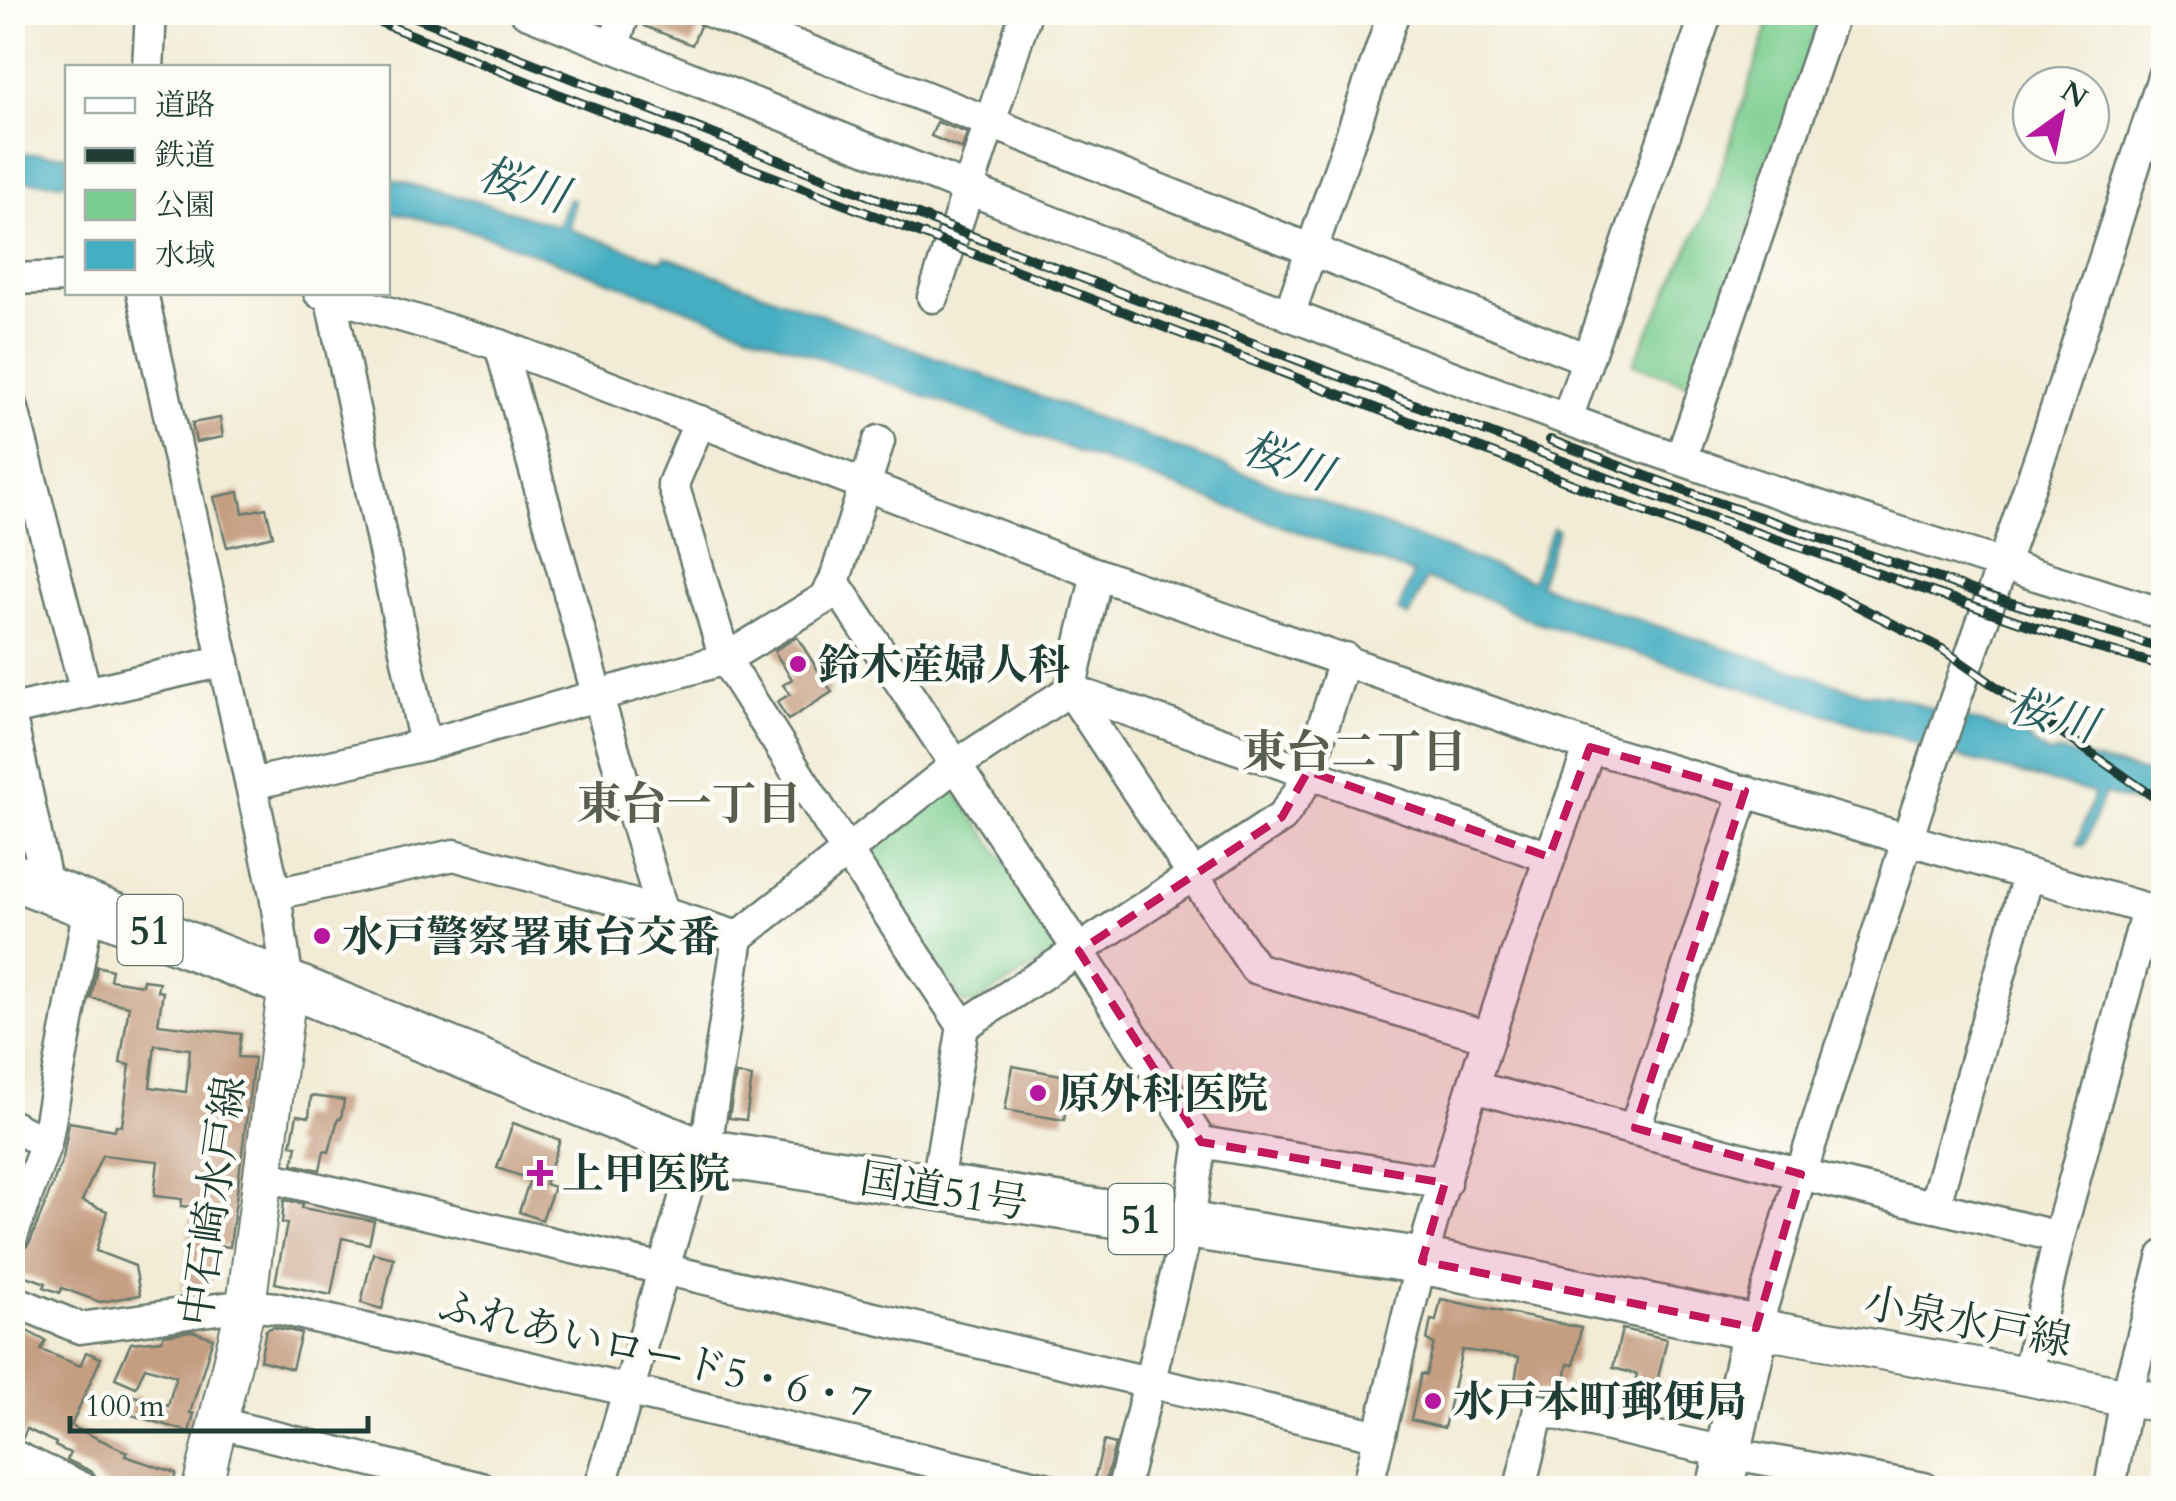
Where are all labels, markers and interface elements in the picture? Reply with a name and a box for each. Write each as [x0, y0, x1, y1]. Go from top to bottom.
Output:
legend [65, 65, 390, 295]
north arrow [2011, 65, 2111, 165]
text: N [2054, 72, 2095, 117]
text: 道路 [155, 85, 215, 126]
text: 鉄道 [155, 135, 215, 176]
water label: 桜川 [472, 144, 580, 229]
text: 公園 [155, 185, 215, 226]
text: 水域 [155, 235, 215, 276]
water label: 桜川 [1235, 417, 1345, 507]
place label: 鈴木産婦人科 [818, 637, 1070, 694]
marker: 鈴木産婦人科 [787, 653, 809, 675]
water label: 桜川 [2001, 675, 2109, 759]
district label: 東台二丁目 [1241, 722, 1467, 783]
district label: 東台一丁目 [576, 774, 802, 835]
road number: 51 [118, 895, 182, 965]
place label: 水戸警察署東台交番 [342, 909, 720, 966]
marker: 水戸警察署東台交番 [311, 925, 333, 947]
place label: 原外科医院 [1058, 1066, 1268, 1123]
street label: 中石崎水戸線 [168, 1072, 259, 1330]
marker: 原外科医院 [1027, 1082, 1049, 1104]
place label: 上甲医院 [562, 1146, 730, 1203]
street label: 国道51号 [856, 1150, 1032, 1233]
marker: 上甲医院 [527, 1160, 553, 1186]
road number: 51 [1108, 1184, 1174, 1254]
street label: 小泉水戸線 [1859, 1274, 2076, 1370]
street label: ふれあいロード5・6・7 [433, 1277, 877, 1432]
scale bar [70, 1371, 368, 1433]
place label: 水戸本町郵便局 [1453, 1374, 1747, 1431]
text: 100 m [85, 1386, 165, 1427]
marker: 水戸本町郵便局 [1422, 1390, 1444, 1412]

